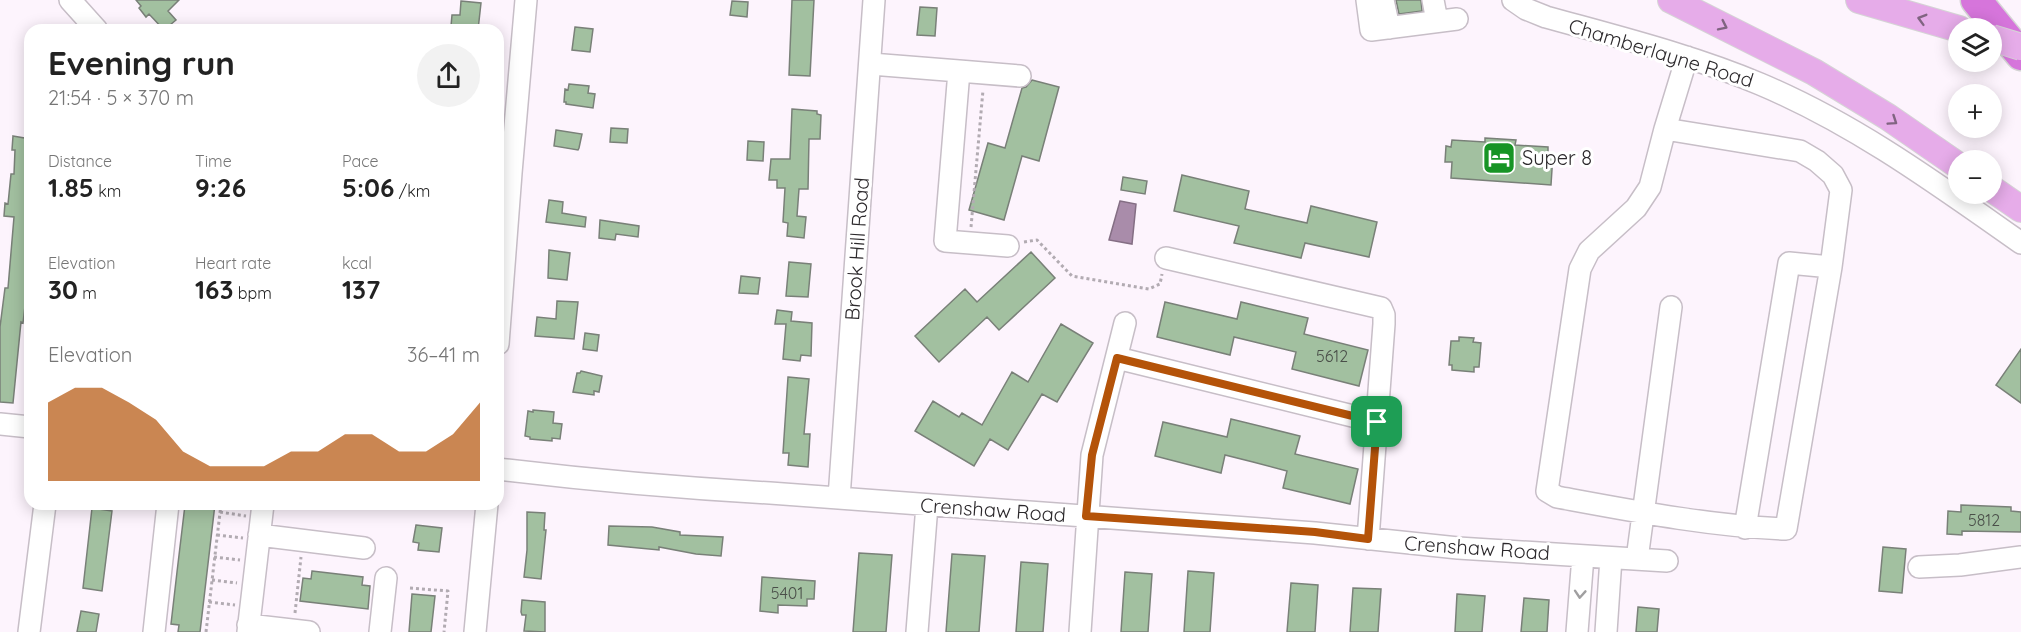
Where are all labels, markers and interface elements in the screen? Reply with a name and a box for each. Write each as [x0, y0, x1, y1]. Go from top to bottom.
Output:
street label: Chamberlayne Road [1566, 13, 1757, 93]
one-way arrow [1917, 13, 1927, 26]
map controls [1948, 18, 2002, 204]
button: layers [1948, 18, 2002, 72]
one-way arrow [1716, 19, 1727, 31]
text: Evening run [48, 42, 235, 83]
button: share [417, 44, 480, 107]
button: + [1948, 84, 2002, 138]
text: 21:54 · 5 × 370 m [48, 85, 194, 110]
one-way arrow [1887, 113, 1898, 124]
hotel icon: Super 8 [1481, 140, 1517, 176]
place label: Super 8 [1522, 145, 1592, 170]
button: − [1948, 150, 2002, 204]
text: Distance [48, 151, 112, 171]
text: Time [195, 151, 232, 171]
text: Pace [342, 151, 378, 171]
text: 1.85 [48, 171, 94, 204]
text: 9:26 [195, 171, 246, 204]
text: 5:06 [342, 171, 394, 204]
street label: Brook Hill Road [839, 176, 874, 321]
text: km [94, 181, 121, 201]
text: /km [394, 181, 430, 201]
text: Elevation [48, 253, 115, 273]
text: Heart rate [195, 253, 271, 273]
text: kcal [342, 253, 372, 273]
text: 30 [48, 273, 78, 306]
text: 163 [195, 273, 233, 306]
text: 137 [342, 273, 380, 306]
text: m [78, 283, 97, 303]
text: bpm [233, 283, 272, 303]
text: Elevation [48, 342, 132, 367]
text: 36–41 m [407, 342, 480, 367]
house number: 5612 [1316, 346, 1348, 366]
pin [1351, 396, 1402, 447]
icon: arrive [1360, 405, 1393, 438]
street label: Crenshaw Road [919, 492, 1067, 527]
house number: 5812 [1968, 510, 2000, 530]
street label: Crenshaw Road [1403, 530, 1551, 565]
house number: 5401 [771, 583, 803, 603]
one-way arrow [1574, 590, 1587, 599]

